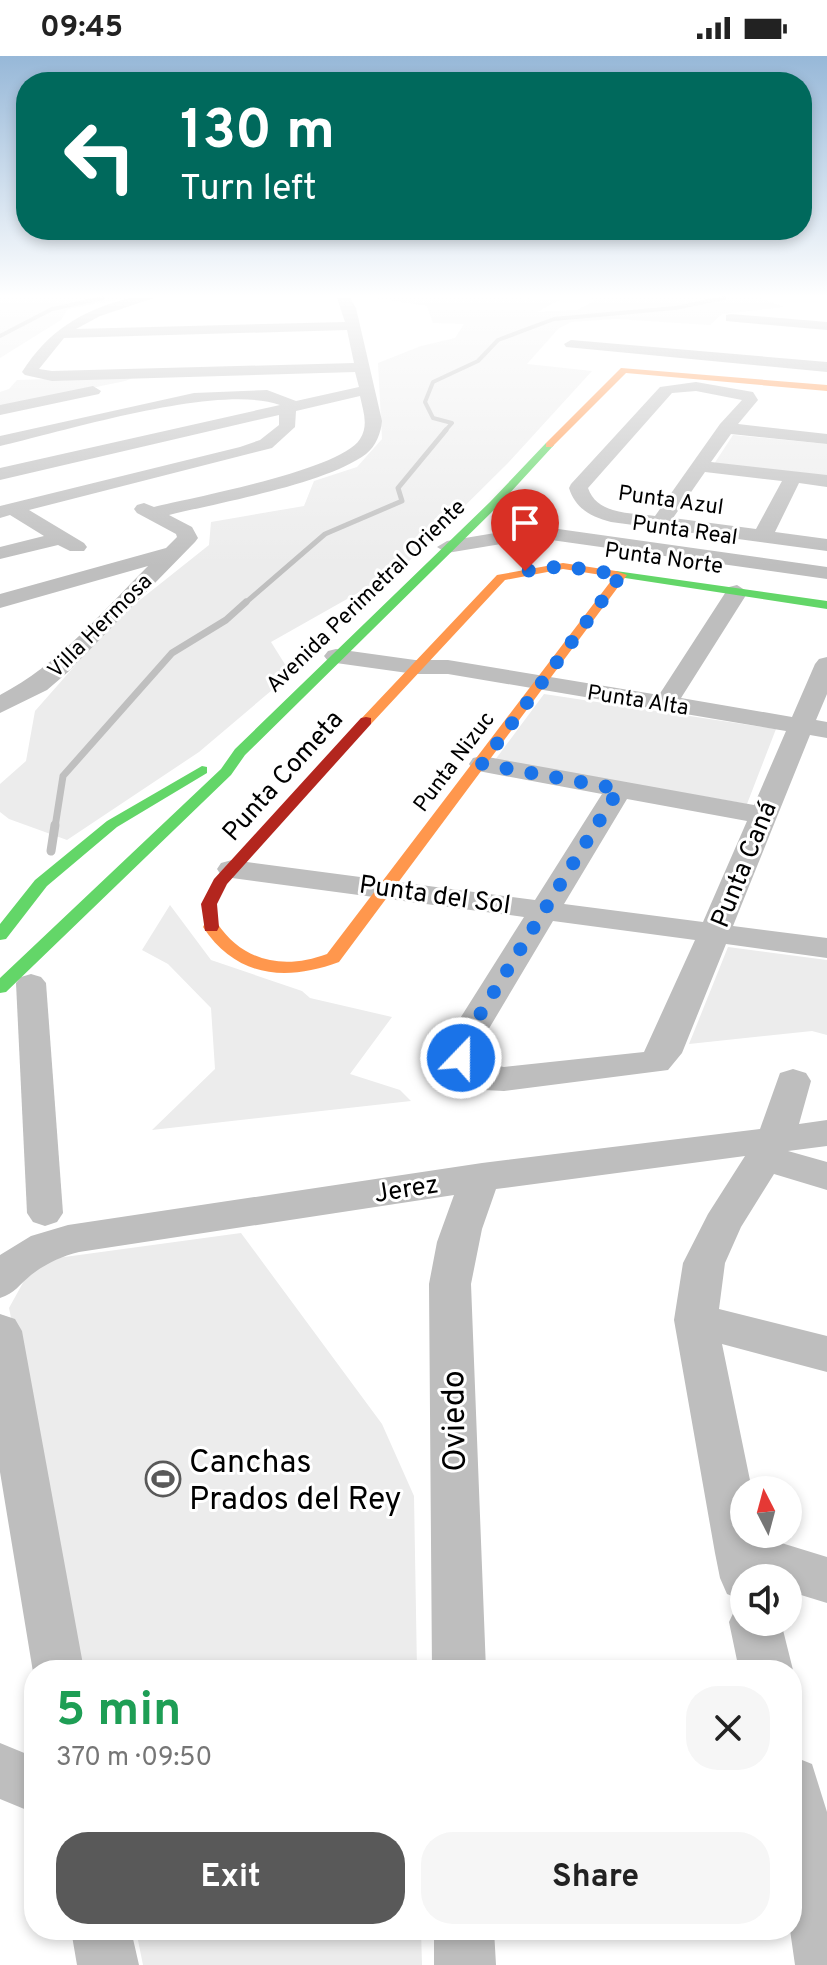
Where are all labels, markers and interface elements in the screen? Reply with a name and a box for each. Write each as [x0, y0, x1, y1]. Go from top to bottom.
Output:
text: 09:45 [40, 10, 123, 47]
text: 130 m [180, 98, 335, 168]
icon: left [48, 104, 152, 208]
text: Turn left [180, 167, 317, 213]
street label: Punta Azul [616, 481, 725, 522]
pin [491, 489, 559, 571]
street label: Avenida Perimetral Oriente [261, 494, 472, 699]
icon: arrive [503, 501, 547, 545]
street label: Punta Real [630, 511, 739, 552]
street label: Punta Norte [603, 538, 725, 581]
street label: Villa Hermosa [43, 569, 159, 685]
street label: Punta Alta [585, 680, 690, 723]
street label: Punta Cometa [216, 704, 351, 849]
street label: Punta Nizuc [409, 707, 501, 818]
street label: Punta Caná [705, 797, 786, 933]
street label: Punta del Sol [357, 870, 512, 923]
position arrow [419, 1016, 503, 1100]
street label: Jerez [372, 1169, 441, 1212]
street label: Oviedo [435, 1370, 477, 1472]
place label: Canchas Prados del Rey [189, 1444, 401, 1521]
sports icon: Canchas Prados del Rey [144, 1460, 182, 1498]
north arrow [730, 1476, 802, 1548]
map controls [730, 1476, 802, 1636]
button: sound [730, 1564, 802, 1636]
text: 5 min [56, 1682, 181, 1742]
button: close [686, 1686, 770, 1770]
text: 370 m · 09:50 [56, 1742, 212, 1775]
button: Exit [56, 1832, 405, 1924]
button: Share [421, 1832, 770, 1924]

